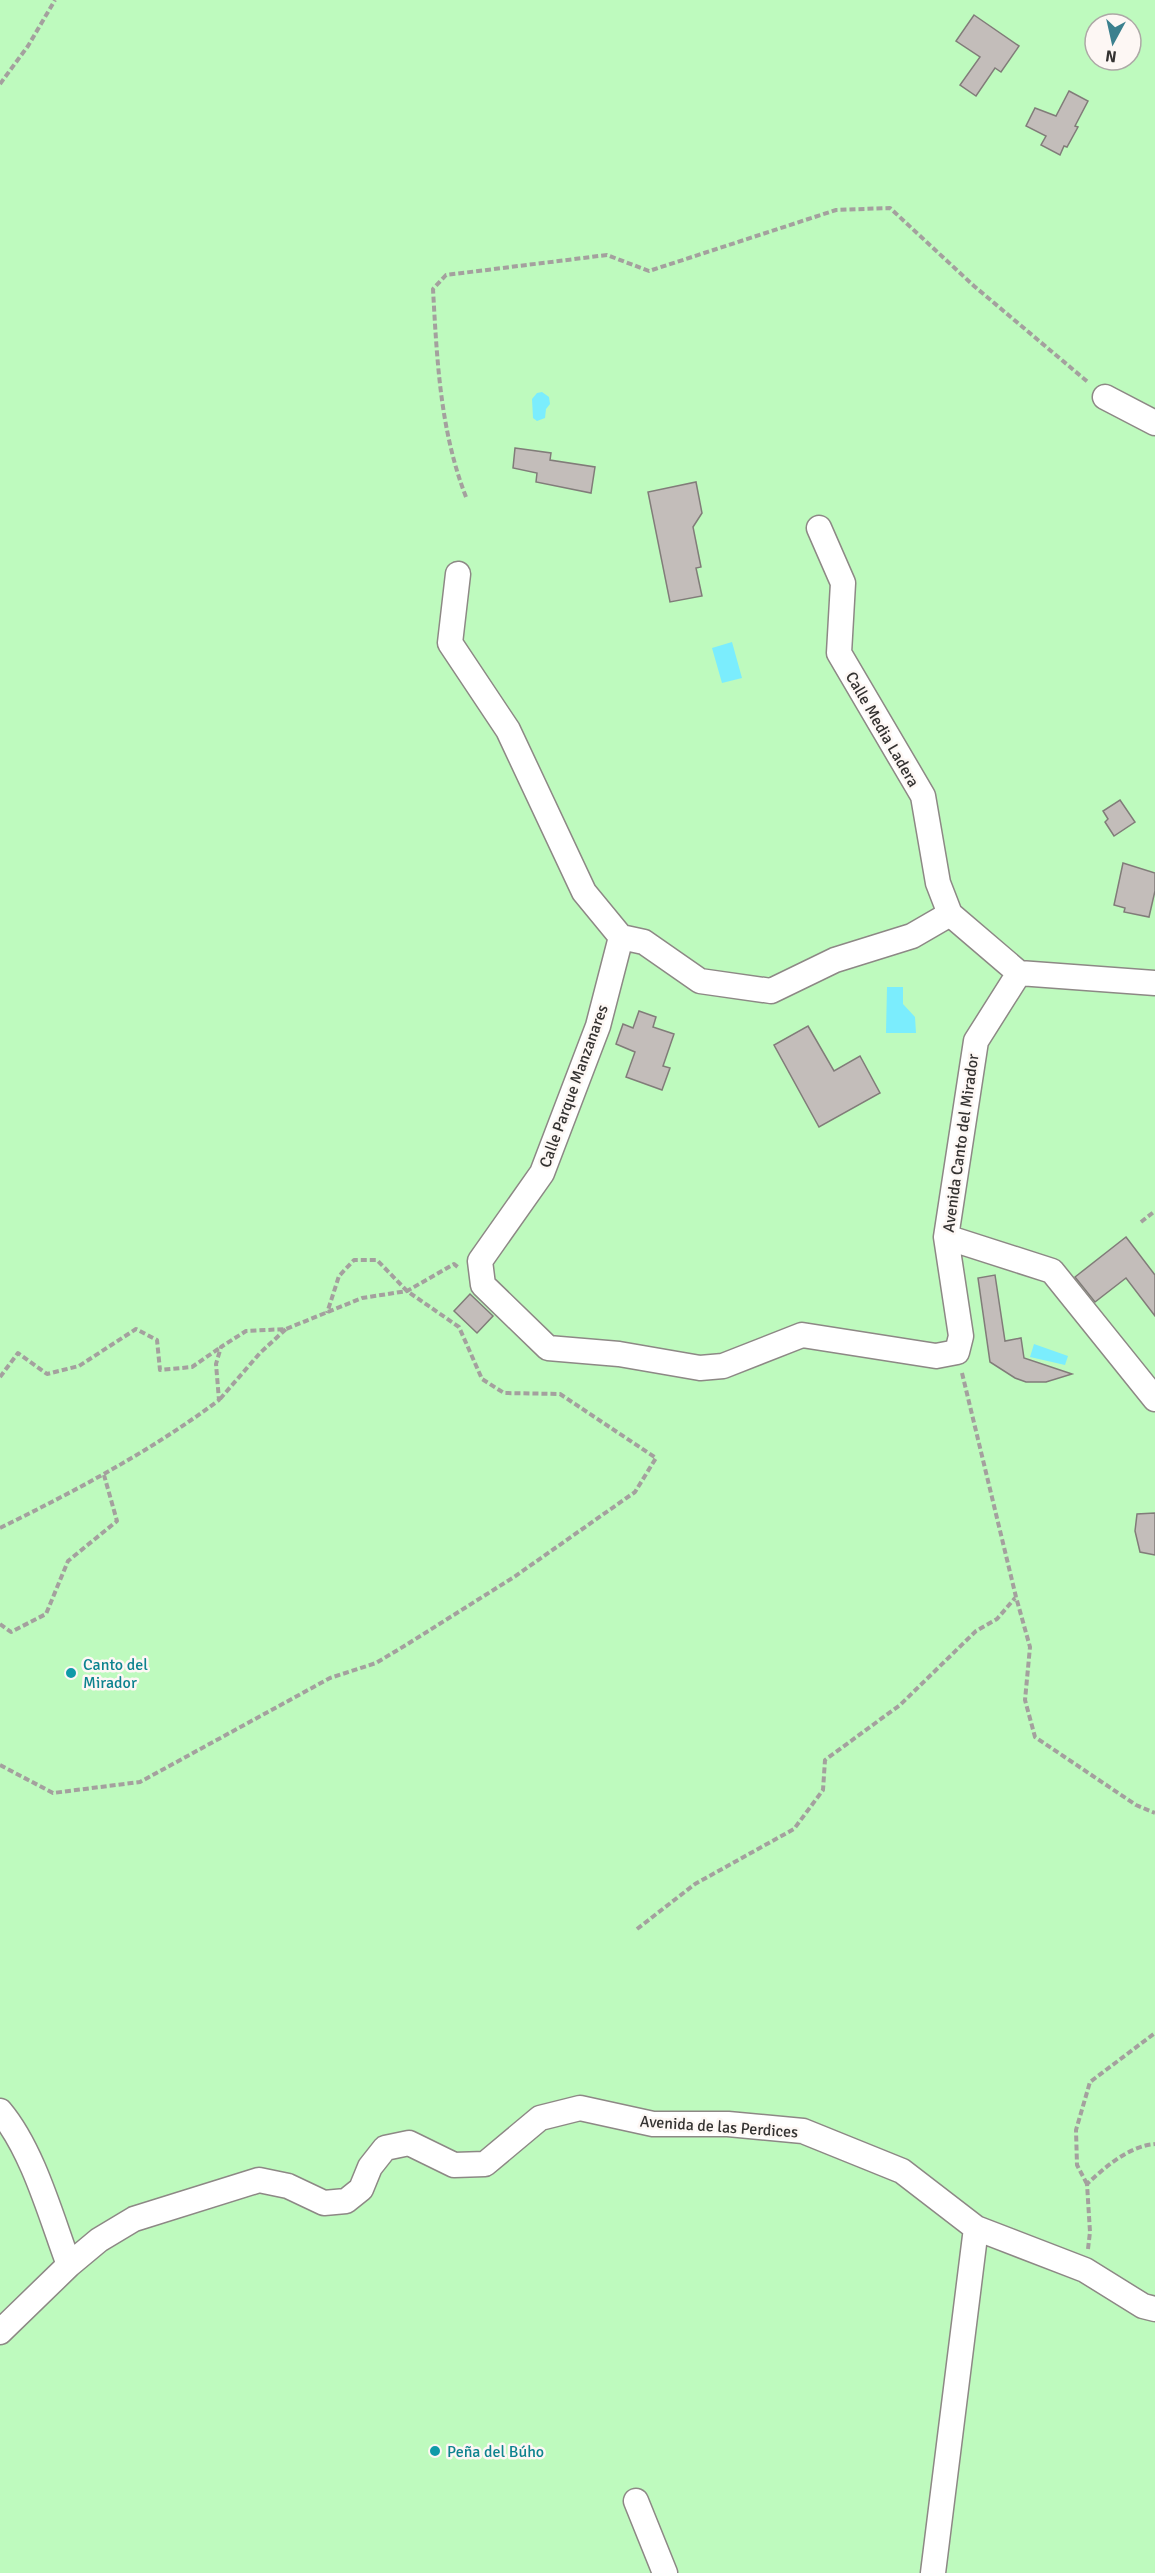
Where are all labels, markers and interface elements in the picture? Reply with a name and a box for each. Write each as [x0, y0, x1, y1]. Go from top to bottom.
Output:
north arrow [1083, 12, 1143, 72]
text: N [1104, 45, 1118, 67]
street label: Calle Media Ladera [841, 668, 923, 791]
street label: Calle Parque Manzanares [535, 1002, 613, 1171]
street label: Avenida Canto del Mirador [939, 1053, 983, 1234]
place label: Canto del Mirador [83, 1655, 148, 1693]
marker: Canto del Mirador [64, 1666, 78, 1680]
street label: Avenida de las Perdices [639, 2111, 799, 2143]
place label: Peña del Búho [447, 2442, 544, 2462]
marker: Peña del Búho [428, 2444, 442, 2458]

